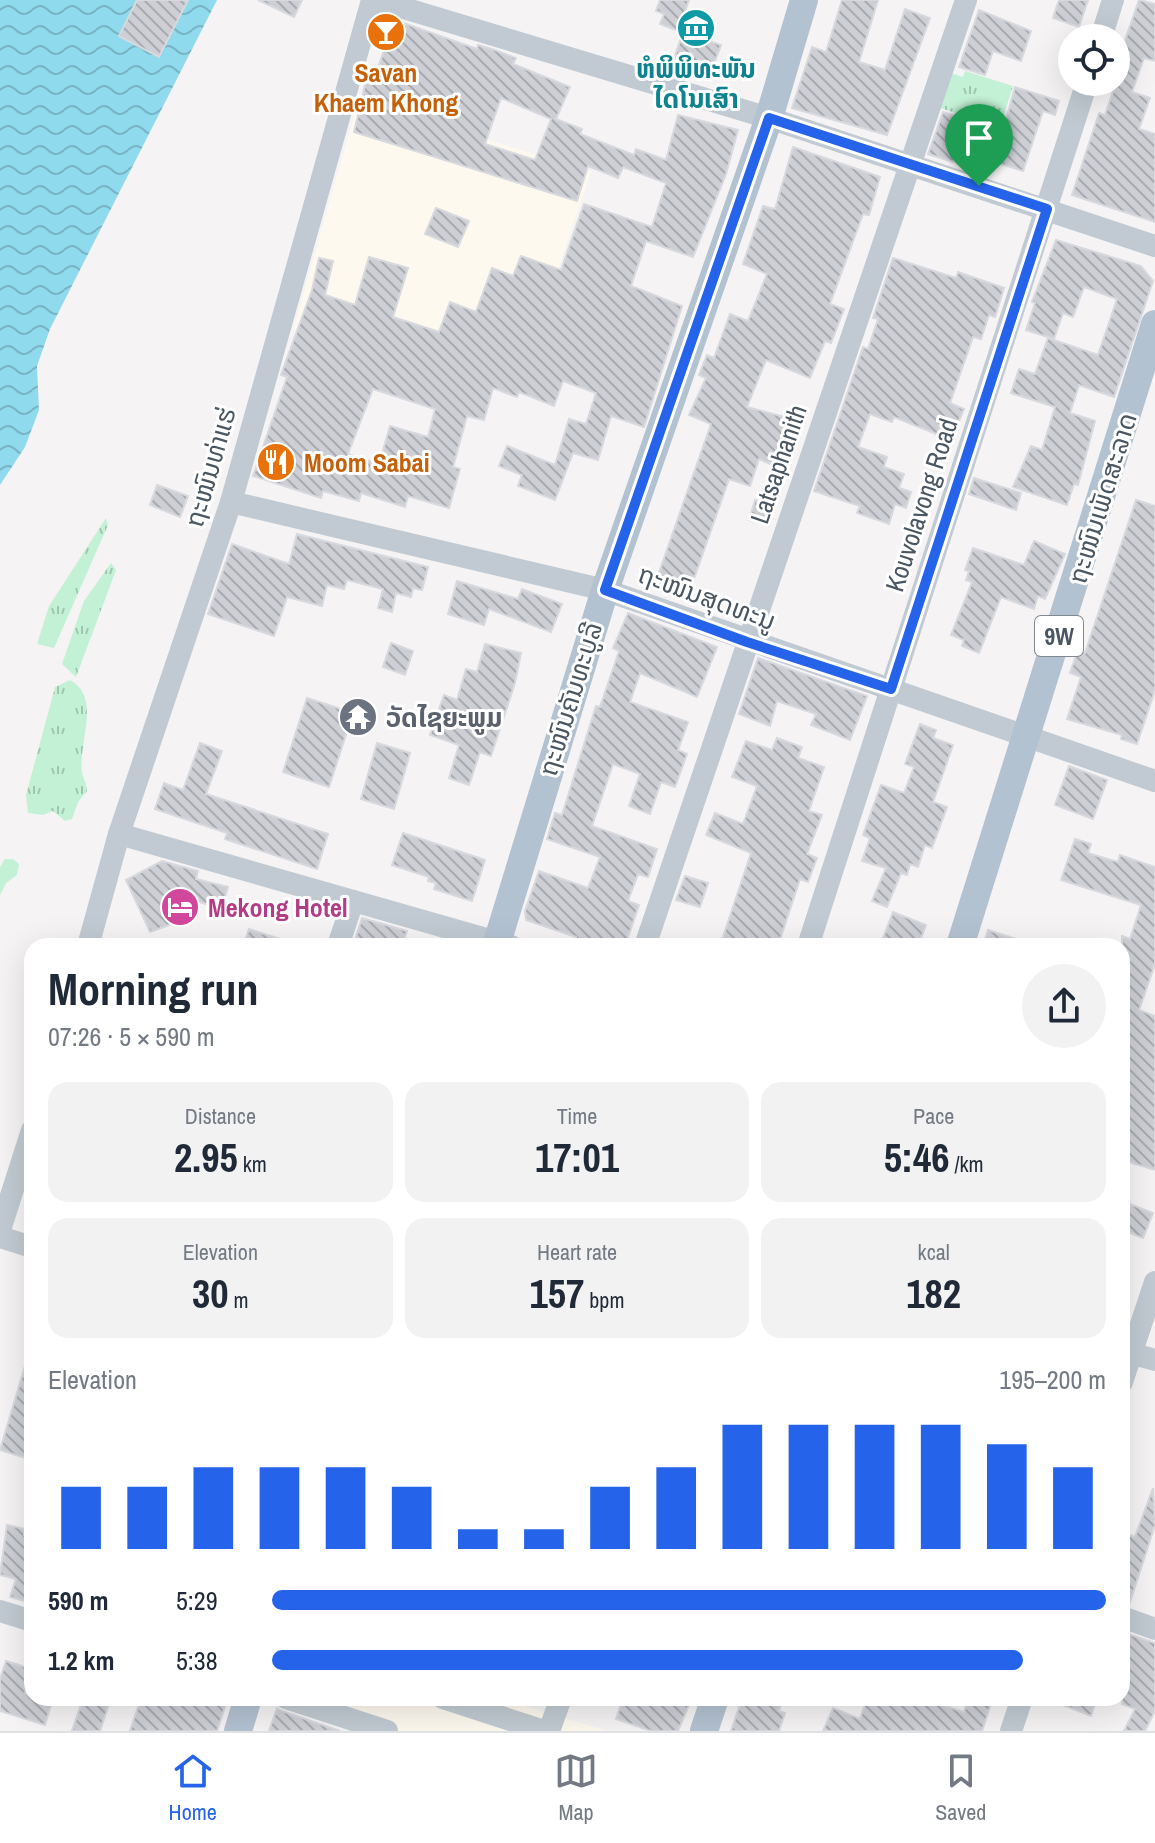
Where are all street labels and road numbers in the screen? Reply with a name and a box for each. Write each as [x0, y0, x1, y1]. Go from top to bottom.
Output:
street label: Latsaphanith [741, 400, 815, 528]
street label: ຖະໜົນທ່າແຮ່ [176, 403, 244, 531]
street label: ຖະໜົນເພັດສະລາດ [1059, 408, 1145, 588]
street label: Kouvolavong Road [877, 414, 965, 596]
street label: ຖະໜົນສຸດທະນູ [633, 556, 781, 638]
road number: 9W [1035, 616, 1083, 656]
street label: ຖະໜົນຄັນທະບູລີ [530, 618, 610, 780]

